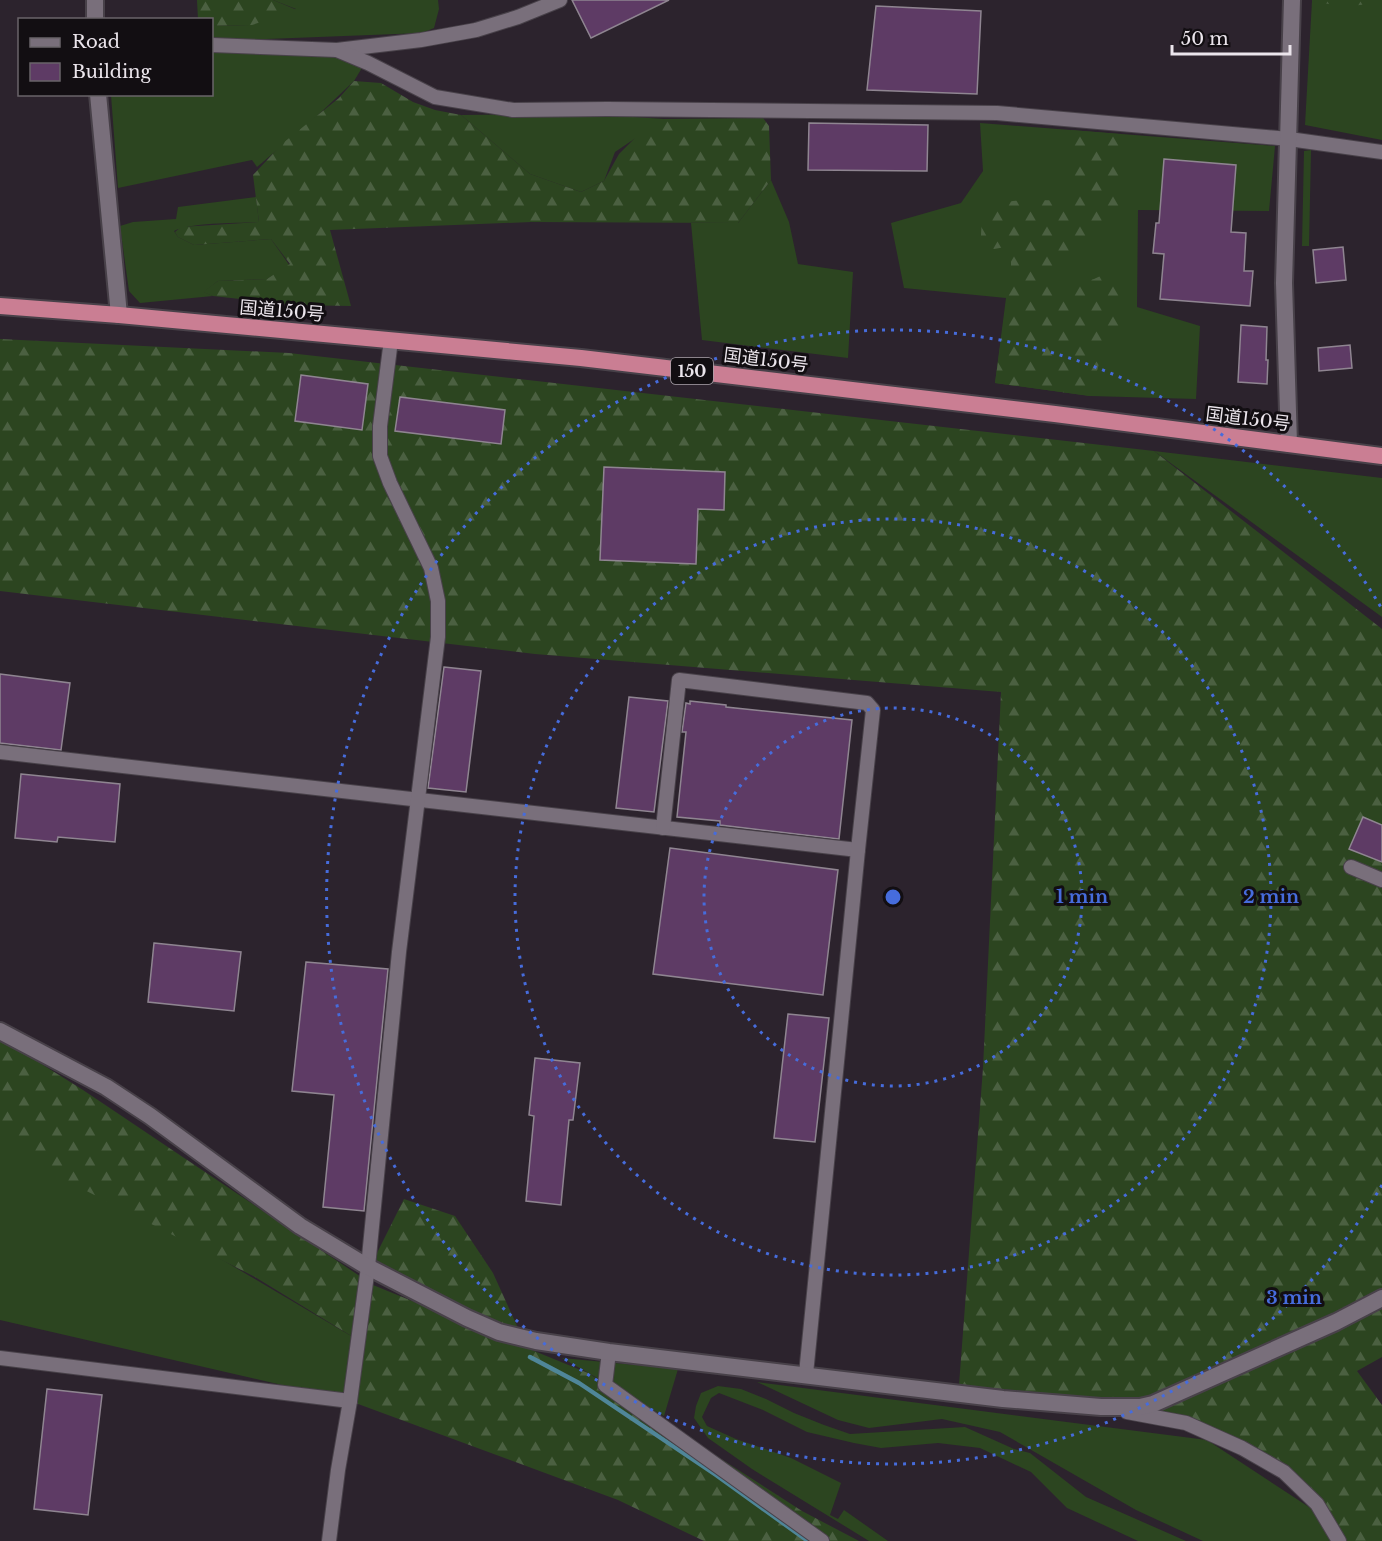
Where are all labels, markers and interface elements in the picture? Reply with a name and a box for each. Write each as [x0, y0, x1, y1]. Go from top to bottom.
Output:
legend [18, 18, 213, 96]
scale bar [1172, 18, 1290, 56]
text: 50 m [1181, 28, 1229, 50]
text: Road [72, 31, 120, 53]
text: Building [72, 61, 151, 83]
street label: 国道150号 [239, 296, 325, 326]
street label: 国道150号 [722, 344, 810, 376]
road number: 150 [671, 358, 713, 384]
street label: 国道150号 [1204, 403, 1292, 435]
text: 1 min [1056, 886, 1108, 908]
text: 2 min [1243, 886, 1299, 908]
centre of rings [883, 887, 903, 907]
text: 3 min [1266, 1287, 1322, 1309]

